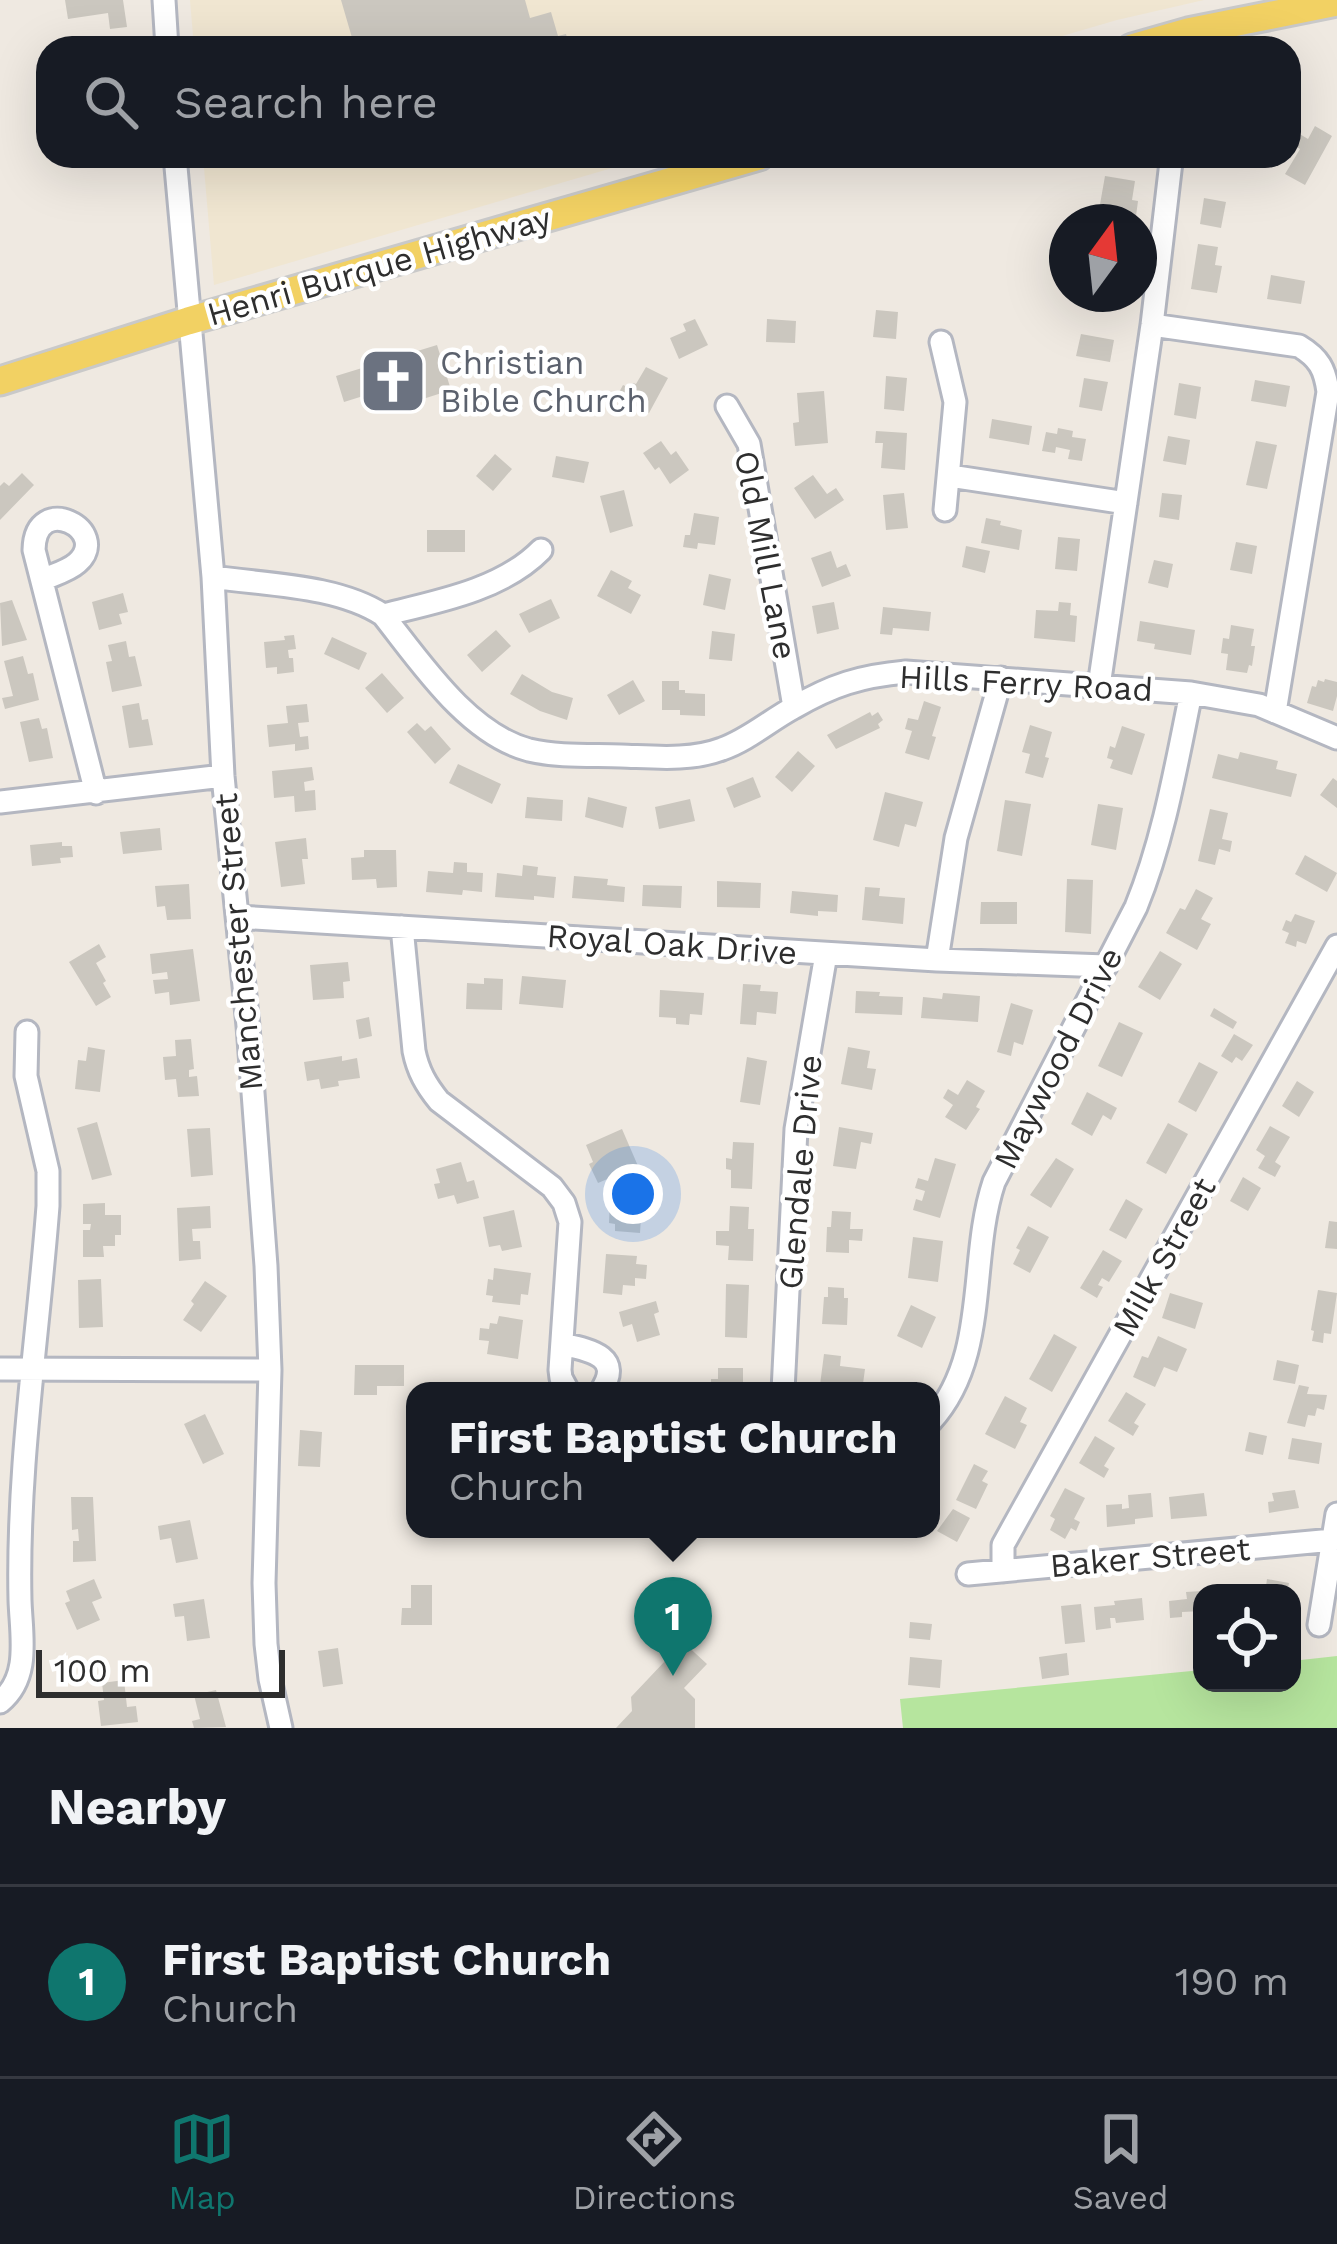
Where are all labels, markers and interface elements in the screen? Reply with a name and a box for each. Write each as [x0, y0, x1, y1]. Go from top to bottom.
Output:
search box [36, 36, 1301, 168]
icon: search [78, 69, 144, 135]
text: Search here [174, 76, 438, 129]
street label: Henri Burque Highway [203, 198, 555, 334]
north arrow [1049, 204, 1157, 312]
place label: Christian Bible Church [440, 343, 647, 420]
church icon: Christian Bible Church [358, 346, 428, 416]
street label: Old Mill Lane [727, 447, 805, 663]
street label: Hills Ferry Road [898, 657, 1154, 709]
street label: Manchester Street [206, 791, 270, 1092]
street label: Royal Oak Drive [546, 916, 798, 972]
street label: Maywood Drive [985, 941, 1131, 1175]
street label: Glendale Drive [770, 1053, 830, 1291]
your location [603, 1164, 663, 1224]
street label: Milk Street [1104, 1171, 1224, 1343]
popup [406, 1382, 940, 1538]
text: First Baptist Church [448, 1411, 898, 1464]
text: Church [448, 1464, 585, 1509]
street label: Baker Street [1048, 1529, 1252, 1585]
pin: 1 [634, 1577, 712, 1676]
map controls [1193, 1584, 1301, 1692]
button: locate [1193, 1584, 1301, 1692]
scale bar [36, 1644, 285, 1697]
text: 100 m [54, 1651, 151, 1690]
text: Nearby [48, 1777, 226, 1836]
text: First Baptist Church [162, 1933, 611, 1986]
text: 1 [79, 1959, 95, 2004]
text: 190 m [1175, 1959, 1289, 2004]
text: Church [162, 1986, 298, 2031]
tab: Map [168, 2106, 236, 2217]
tab: Directions [573, 2106, 736, 2217]
tab: Saved [1073, 2106, 1169, 2217]

